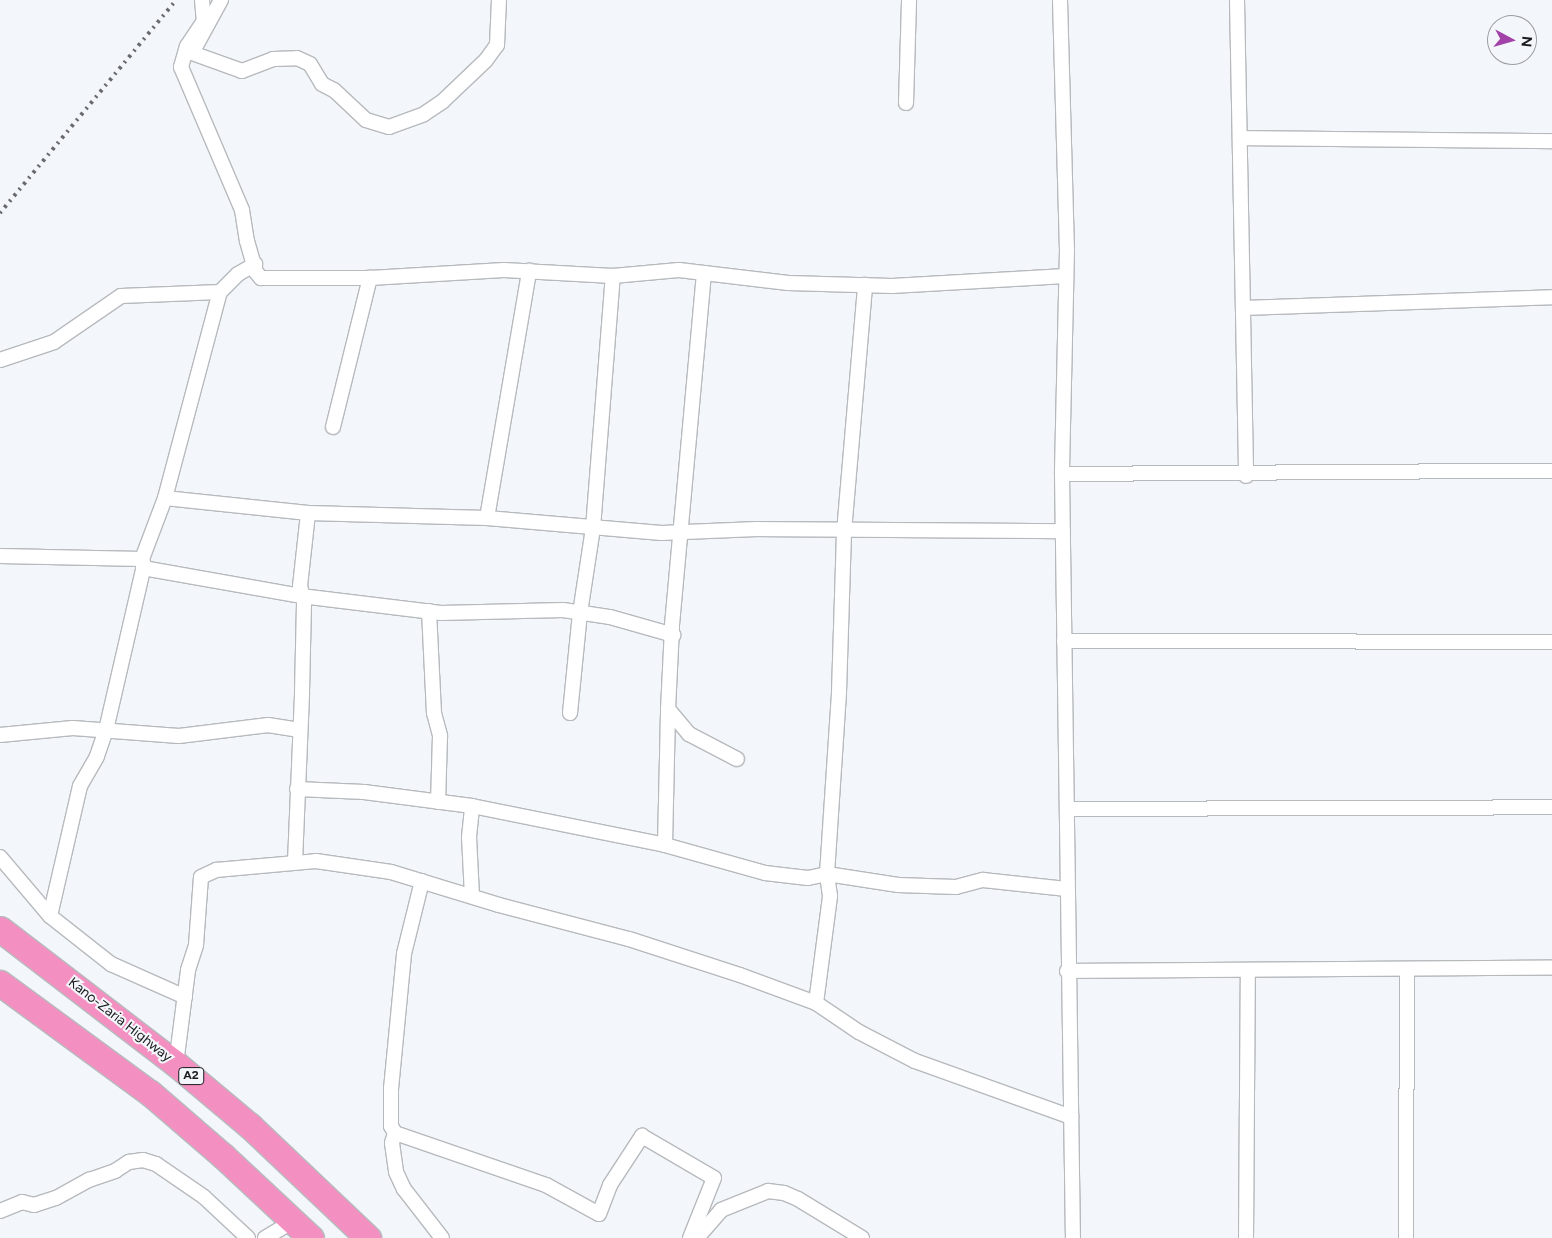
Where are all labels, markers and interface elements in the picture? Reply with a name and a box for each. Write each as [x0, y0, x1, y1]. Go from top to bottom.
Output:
north arrow [1487, 15, 1537, 65]
text: N [1517, 35, 1535, 48]
street label: Kano-Zaria Highway [65, 974, 175, 1066]
road number: A2 [177, 1066, 205, 1086]

